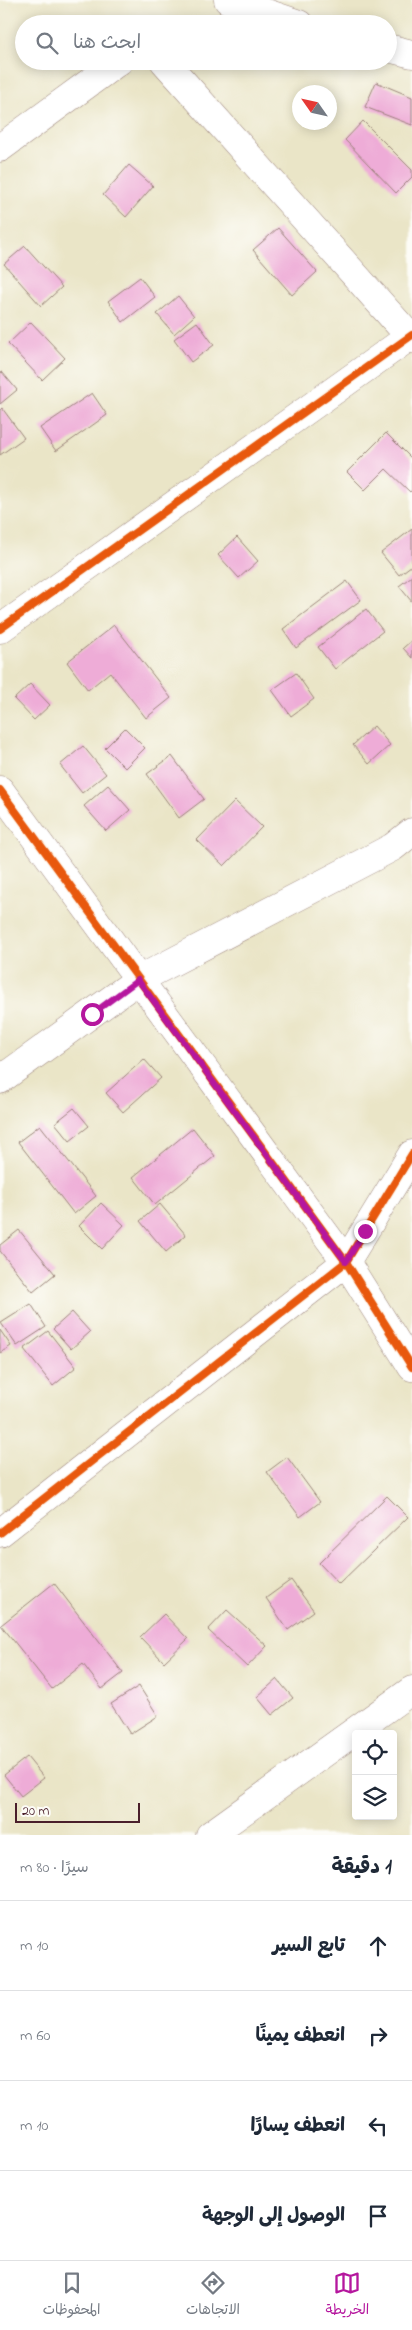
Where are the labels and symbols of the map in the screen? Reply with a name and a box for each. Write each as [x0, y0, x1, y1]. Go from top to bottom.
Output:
north arrow [292, 85, 337, 130]
route start [81, 1003, 104, 1026]
route end [354, 1220, 377, 1243]
scale bar [15, 1800, 140, 1823]

